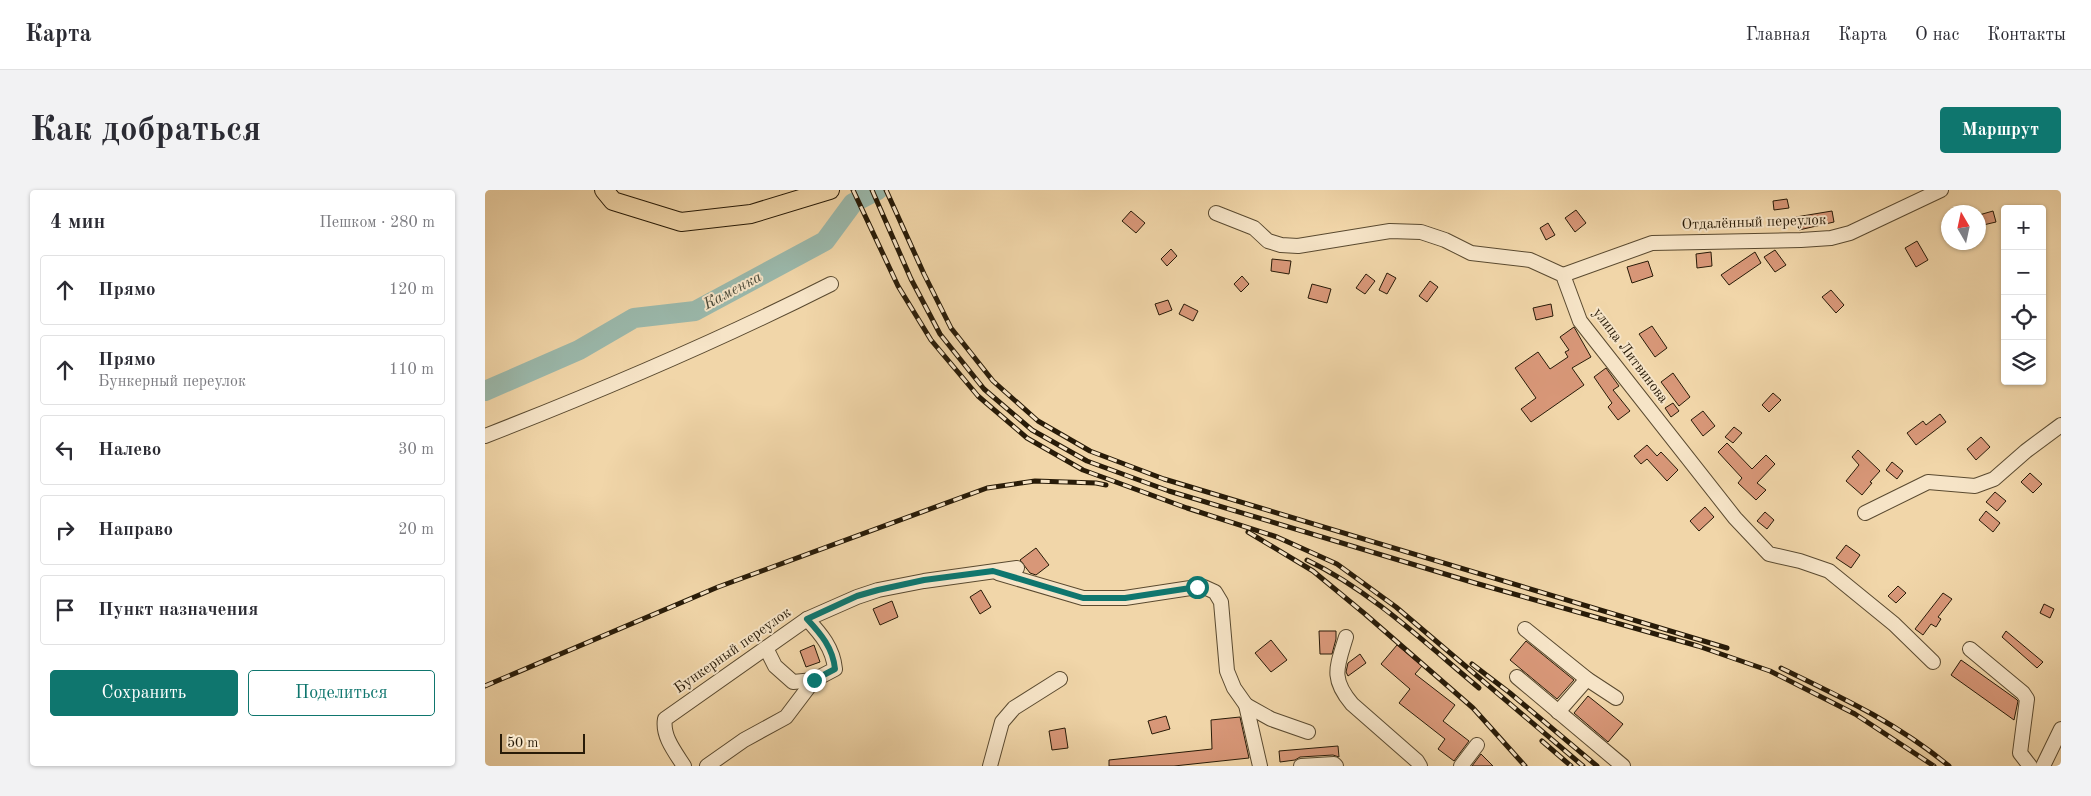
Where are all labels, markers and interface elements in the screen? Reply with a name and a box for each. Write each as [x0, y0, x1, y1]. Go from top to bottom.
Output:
text: Карта [25, 23, 92, 47]
text: Главная [1746, 26, 1810, 44]
text: Карта [1838, 26, 1887, 44]
text: О нас [1915, 26, 1959, 44]
text: Контакты [1987, 26, 2066, 44]
button: Маршрут [1940, 107, 2061, 153]
text: Как добраться [30, 113, 261, 148]
north arrow [1941, 205, 1986, 250]
map controls [2001, 205, 2046, 385]
button: + [2001, 205, 2046, 250]
text: 4 мин [50, 212, 105, 233]
street label: Отдалённый переулок [1681, 213, 1827, 233]
text: Пешком · 280 m [319, 215, 435, 231]
button: − [2001, 250, 2046, 295]
water label: Каменка [700, 269, 765, 313]
icon: ahead [51, 276, 79, 304]
text: Прямо [98, 281, 156, 300]
text: 120 m [389, 282, 434, 298]
button: locate [2001, 295, 2046, 340]
street label: улица Литвинова [1589, 306, 1671, 407]
button: layers [2001, 340, 2046, 385]
text: Прямо [98, 351, 156, 370]
icon: ahead [51, 356, 79, 384]
text: 110 m [389, 362, 434, 378]
text: Бункерный переулок [98, 374, 246, 390]
icon: left [51, 436, 79, 464]
text: Налево [98, 441, 161, 460]
text: 30 m [398, 442, 434, 458]
icon: right [51, 516, 79, 544]
text: Направо [98, 521, 173, 540]
text: 20 m [398, 522, 434, 538]
route start [1186, 576, 1209, 599]
icon: arrive [51, 596, 79, 624]
text: Пункт назначения [98, 601, 258, 620]
street label: Бункерный переулок [672, 605, 795, 697]
route end [803, 669, 826, 692]
button: Сохранить [50, 670, 238, 716]
button: Поделиться [248, 670, 435, 716]
scale bar [500, 731, 585, 754]
text: 50 m [507, 736, 538, 750]

